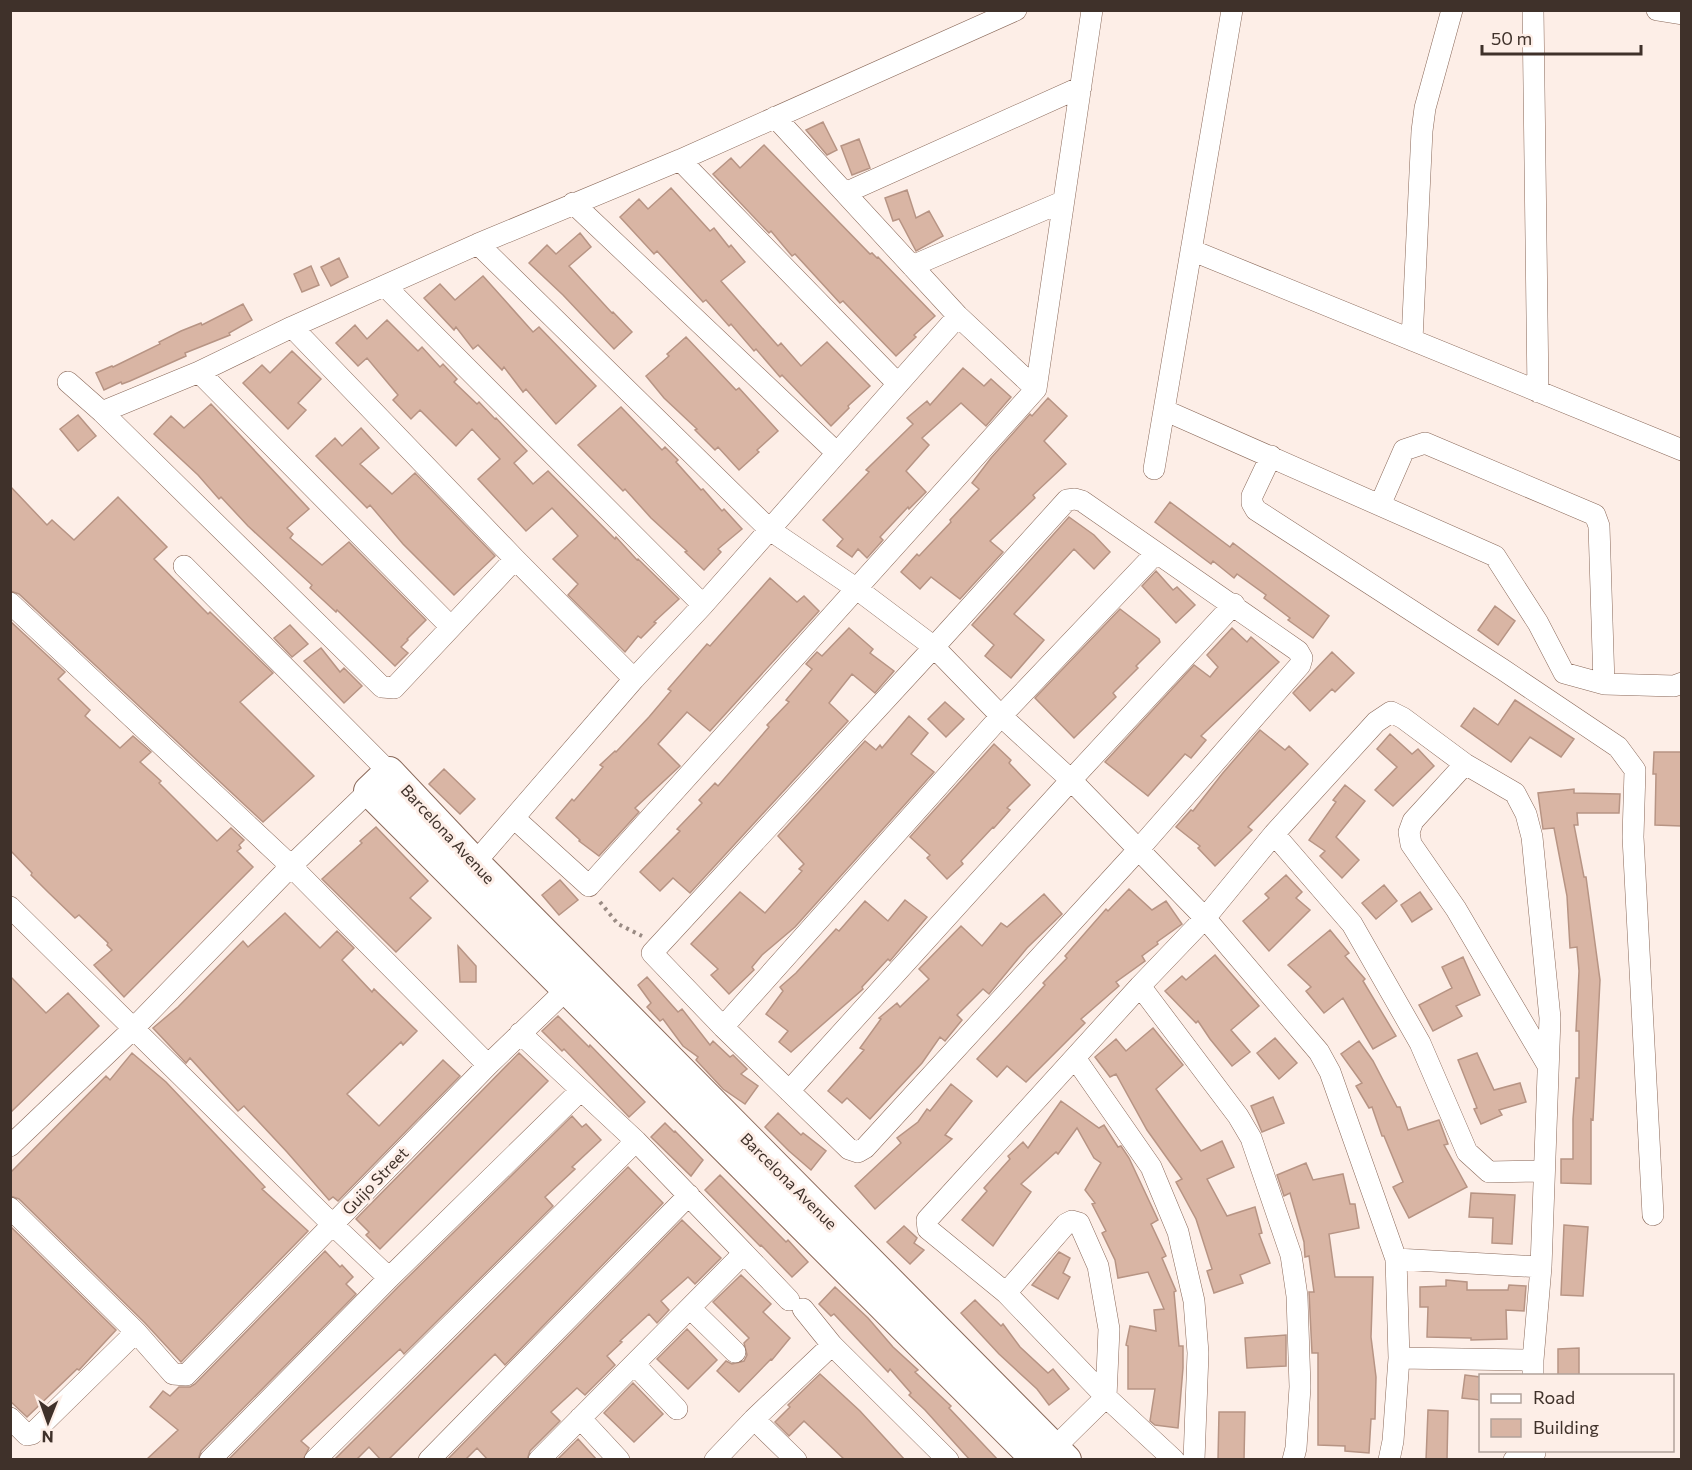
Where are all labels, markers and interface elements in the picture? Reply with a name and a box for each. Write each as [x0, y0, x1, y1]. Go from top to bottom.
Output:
scale bar [1482, 18, 1641, 56]
text: 50 m [1491, 27, 1532, 49]
street label: Barcelona Avenue [398, 780, 499, 887]
street label: Barcelona Avenue [737, 1128, 842, 1233]
street label: Guijo Street [338, 1143, 412, 1218]
legend [1479, 1374, 1674, 1452]
text: Road [1533, 1386, 1575, 1408]
north arrow [18, 1392, 78, 1452]
text: Building [1533, 1416, 1599, 1438]
text: N [42, 1428, 54, 1447]

